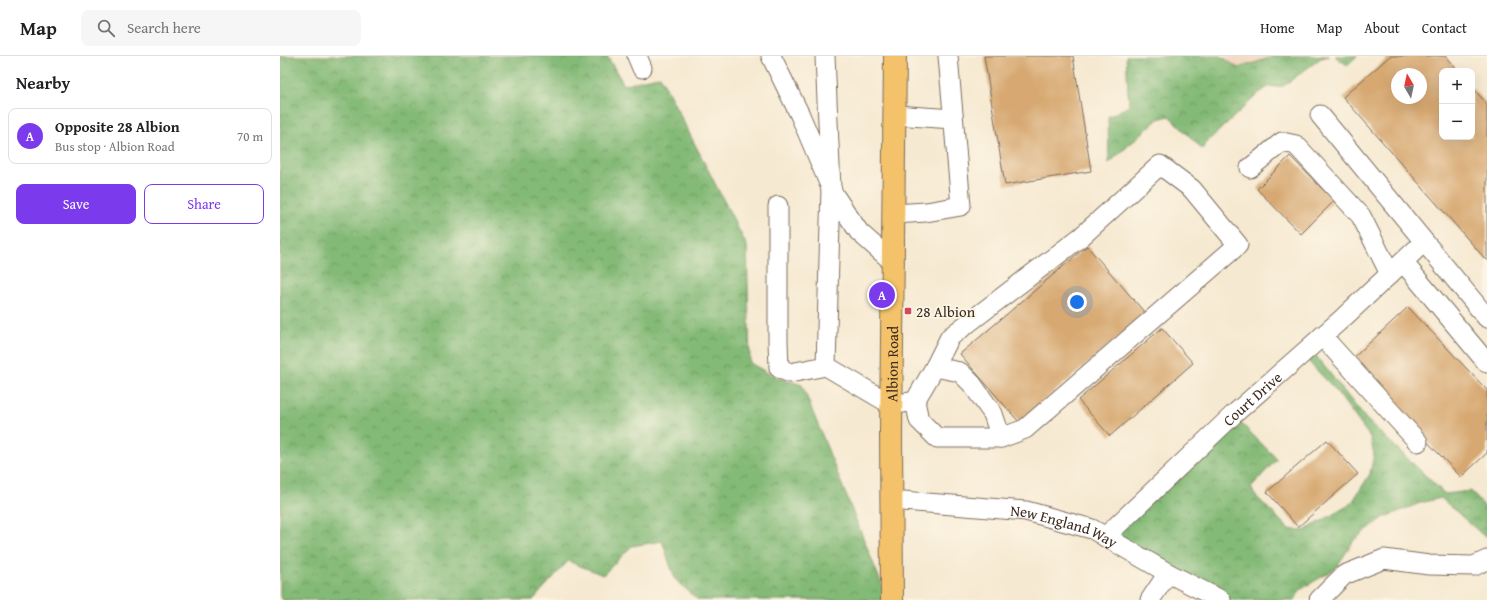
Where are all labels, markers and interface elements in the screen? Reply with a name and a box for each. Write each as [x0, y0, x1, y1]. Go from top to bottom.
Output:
search box [81, 10, 361, 46]
text: Map [20, 14, 57, 42]
icon: search [95, 17, 117, 39]
text: Search here [127, 17, 201, 38]
text: Home [1260, 18, 1295, 38]
text: Map [1317, 18, 1342, 38]
text: About [1364, 18, 1400, 38]
text: Contact [1422, 18, 1467, 38]
north arrow [1391, 68, 1427, 104]
map controls [1439, 68, 1475, 140]
button: + [1439, 68, 1475, 104]
text: Nearby [16, 70, 70, 95]
button: − [1439, 104, 1475, 140]
text: Opposite 28 Albion [55, 116, 180, 137]
text: A [26, 127, 34, 146]
text: 70 m [237, 127, 263, 146]
text: Bus stop · Albion Road [55, 137, 175, 156]
button: Save [16, 184, 136, 224]
button: Share [144, 184, 264, 224]
pin: A [869, 280, 895, 310]
your location [1067, 292, 1087, 312]
place label: 28 Albion [916, 301, 976, 322]
marker: 28 Albion [903, 306, 913, 316]
street label: Albion Road [881, 326, 903, 402]
street label: Court Drive [1218, 366, 1286, 430]
street label: New England Way [1010, 499, 1122, 552]

